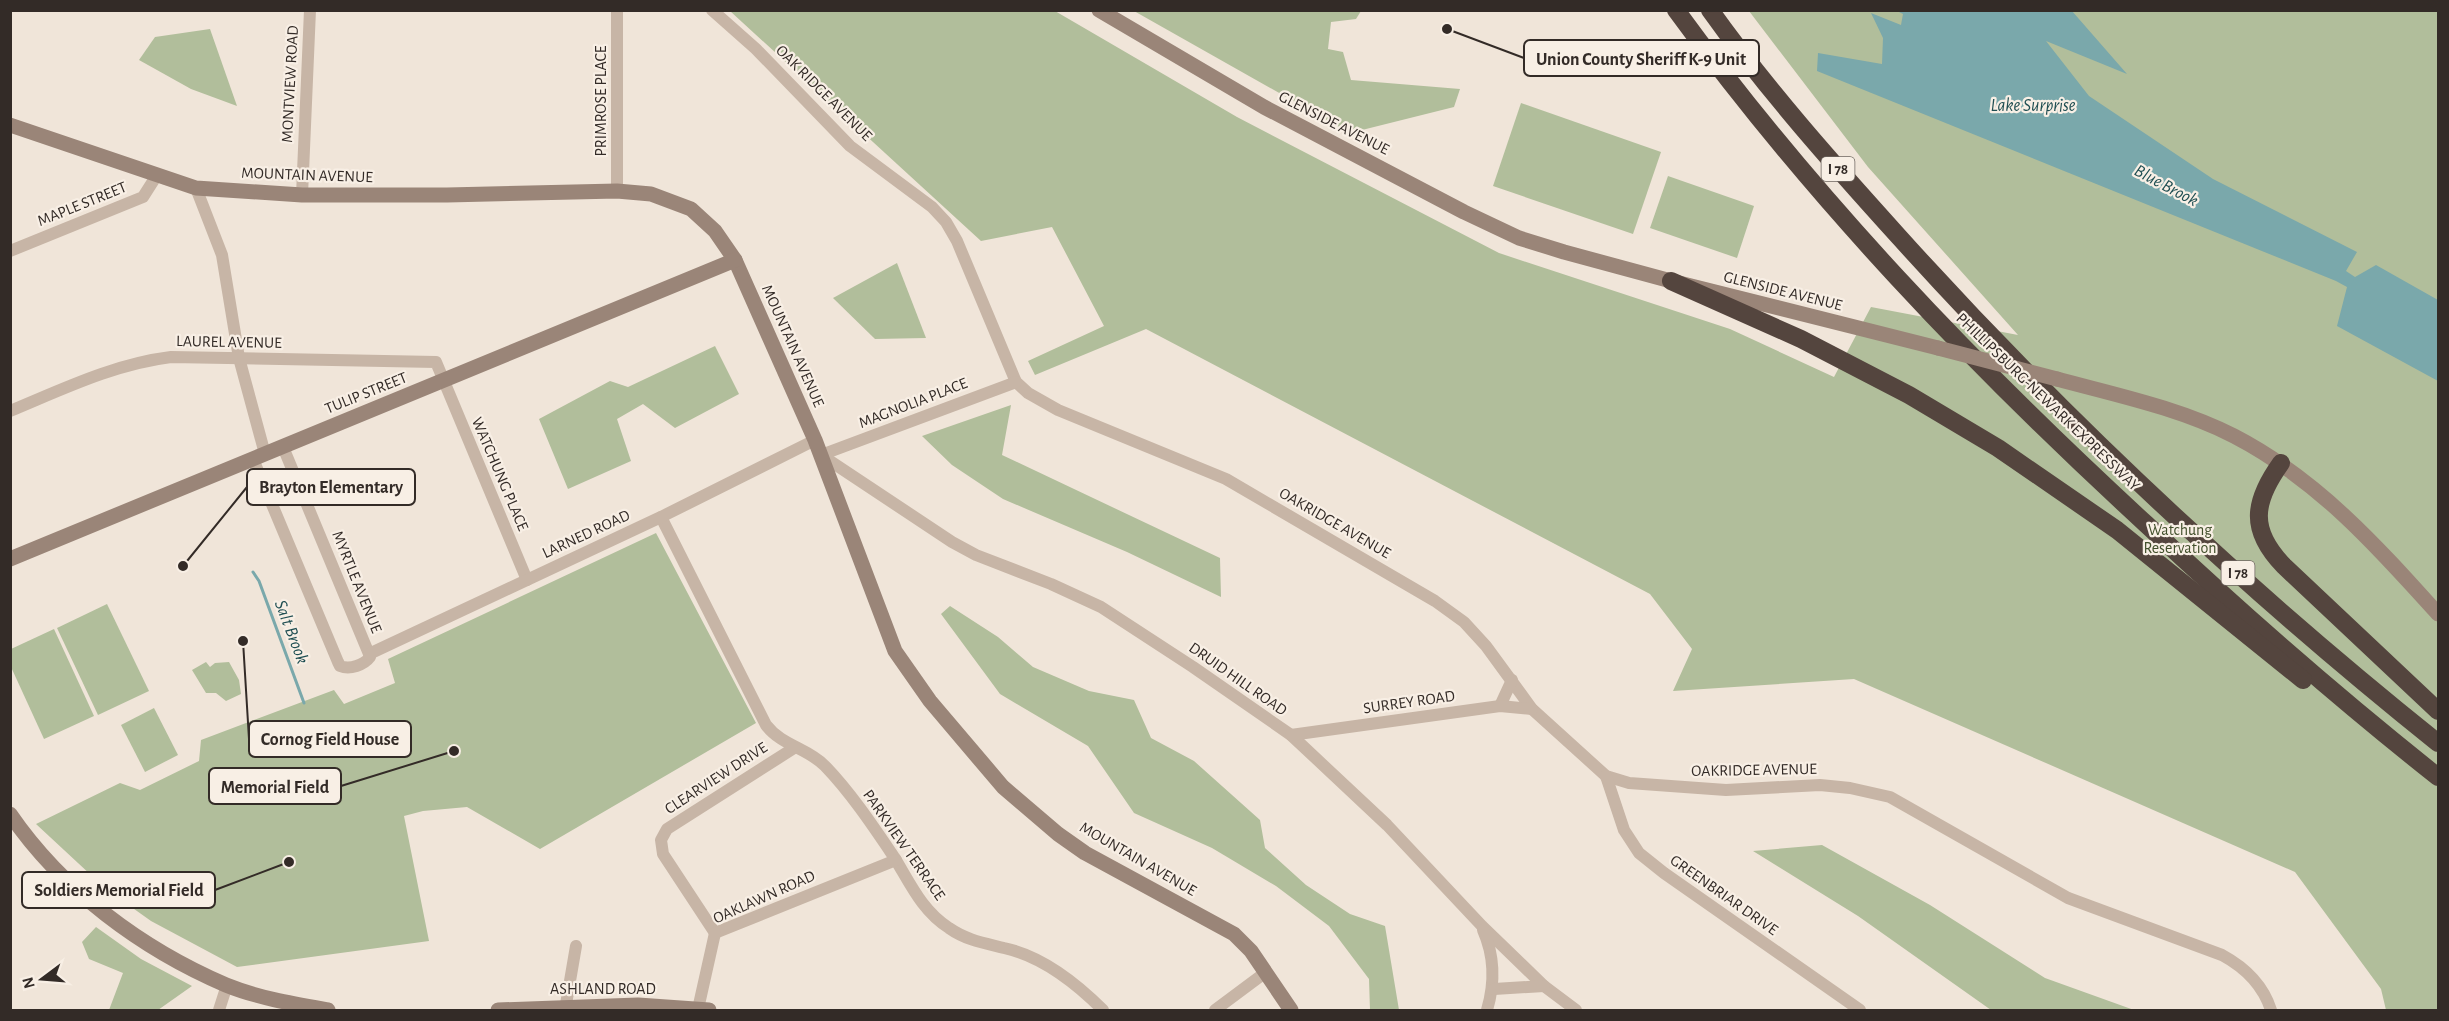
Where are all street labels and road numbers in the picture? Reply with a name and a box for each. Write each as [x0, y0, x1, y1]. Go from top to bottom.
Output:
street label: MONTVIEW ROAD [279, 25, 301, 143]
street label: OAK RIDGE AVENUE [773, 42, 875, 144]
street label: PRIMROSE PLACE [593, 45, 609, 156]
street label: GLENSIDE AVENUE [1276, 88, 1392, 158]
road number: I 78 [1822, 157, 1854, 181]
street label: MOUNTAIN AVENUE [241, 165, 373, 185]
street label: MAPLE STREET [35, 179, 129, 229]
street label: GLENSIDE AVENUE [1722, 269, 1844, 314]
street label: MOUNTAIN AVENUE [759, 283, 827, 410]
street label: PHILLIPSBURG-NEWARK EXPRESSWAY [1953, 310, 2143, 494]
street label: LAUREL AVENUE [176, 333, 282, 351]
street label: TULIP STREET [323, 369, 409, 417]
street label: MAGNOLIA PLACE [856, 375, 970, 431]
street label: WATCHUNG PLACE [469, 415, 531, 533]
street label: OAKRIDGE AVENUE [1277, 485, 1394, 561]
street label: LARNED ROAD [540, 507, 632, 561]
street label: MYRTLE AVENUE [329, 529, 385, 636]
road number: I 78 [2222, 561, 2254, 585]
street label: DRUID HILL ROAD [1186, 639, 1290, 719]
street label: SURREY ROAD [1362, 688, 1456, 716]
street label: CLEARVIEW DRIVE [662, 739, 770, 817]
street label: OAKRIDGE AVENUE [1691, 761, 1817, 779]
street label: PARKVIEW TERRACE [860, 787, 948, 903]
street label: MOUNTAIN AVENUE [1077, 819, 1199, 899]
street label: GREENBRIAR DRIVE [1667, 852, 1781, 938]
street label: OAKLAWN ROAD [711, 867, 817, 927]
street label: ASHLAND ROAD [550, 981, 656, 997]

